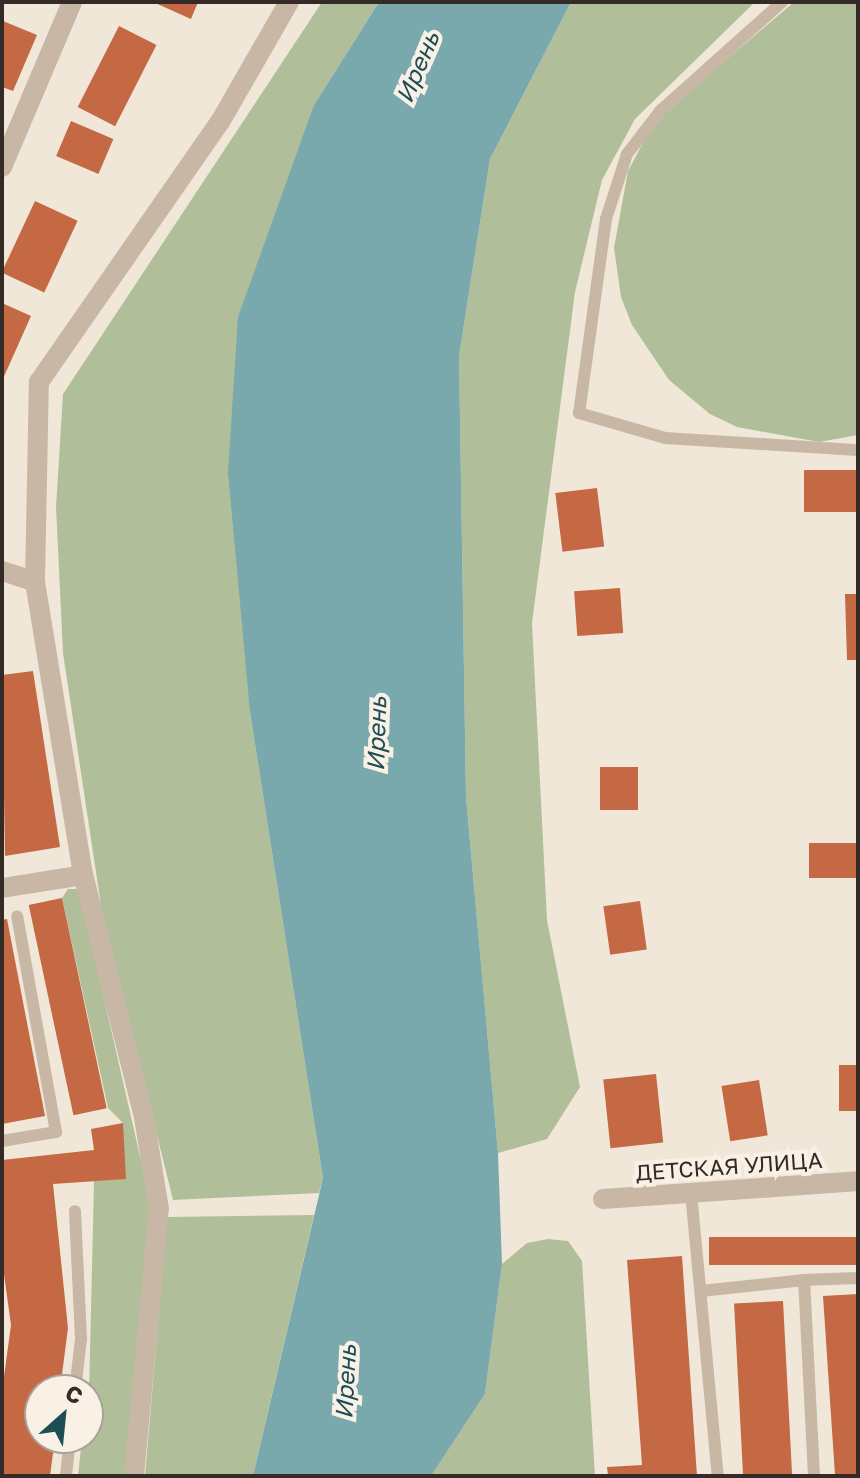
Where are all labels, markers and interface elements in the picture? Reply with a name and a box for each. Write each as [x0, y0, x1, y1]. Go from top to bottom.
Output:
water label: Ирень [389, 27, 445, 107]
water label: Ирень [360, 696, 392, 772]
street label: ДЕТСКАЯ УЛИЦА [635, 1146, 823, 1186]
water label: Ирень [329, 1344, 361, 1420]
north arrow [24, 1374, 104, 1454]
text: С [61, 1378, 87, 1410]

